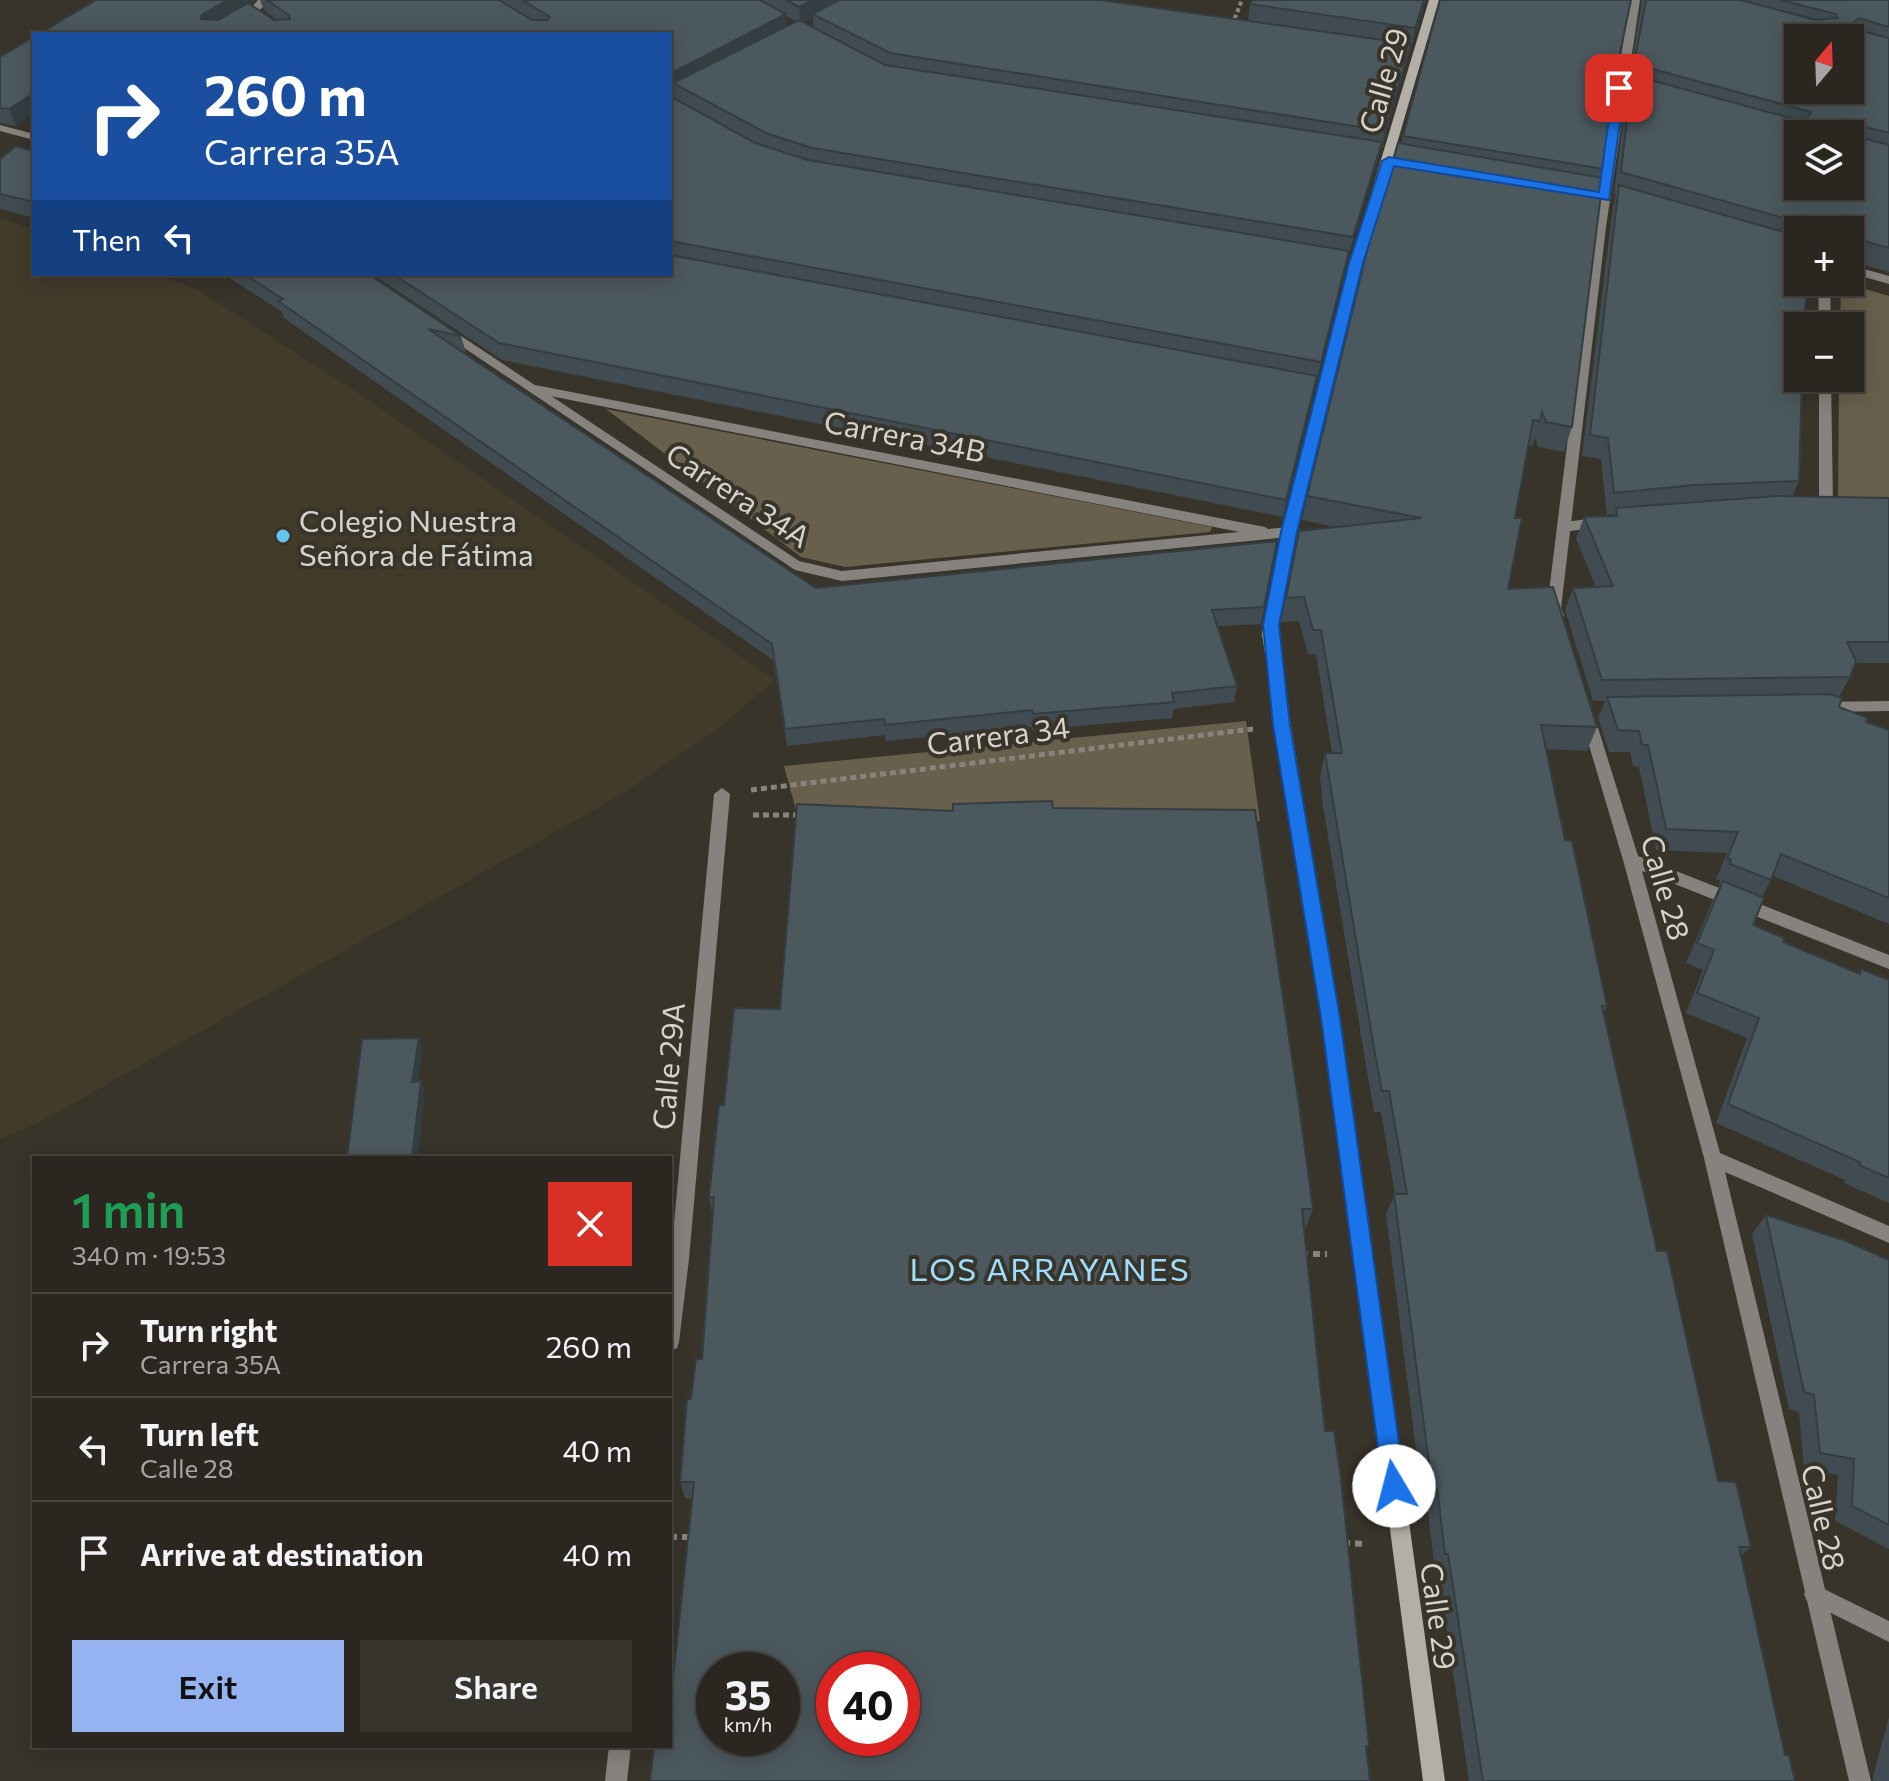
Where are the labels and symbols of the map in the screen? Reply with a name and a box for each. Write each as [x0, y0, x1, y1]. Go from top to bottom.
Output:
street label: Calle 29 [1349, 23, 1415, 137]
north arrow [1784, 24, 1864, 104]
pin [1585, 54, 1653, 122]
street label: Carrera 34B [821, 401, 989, 469]
street label: Carrera 34A [660, 434, 818, 554]
place label: Colegio Nuestra Señora de Fátima [299, 501, 534, 572]
marker: Colegio Nuestra Señora de Fátima [274, 527, 292, 545]
street label: Carrera 34 [924, 707, 1072, 761]
street label: Calle 28 [1634, 830, 1700, 944]
street label: Calle 29A [643, 1001, 691, 1131]
district label: LOS ARRAYANES [910, 1248, 1191, 1288]
position arrow [1352, 1444, 1436, 1528]
street label: Calle 28 [1795, 1460, 1855, 1574]
street label: Calle 29 [1414, 1560, 1466, 1672]
speed limit sign: 40 [816, 1652, 920, 1756]

